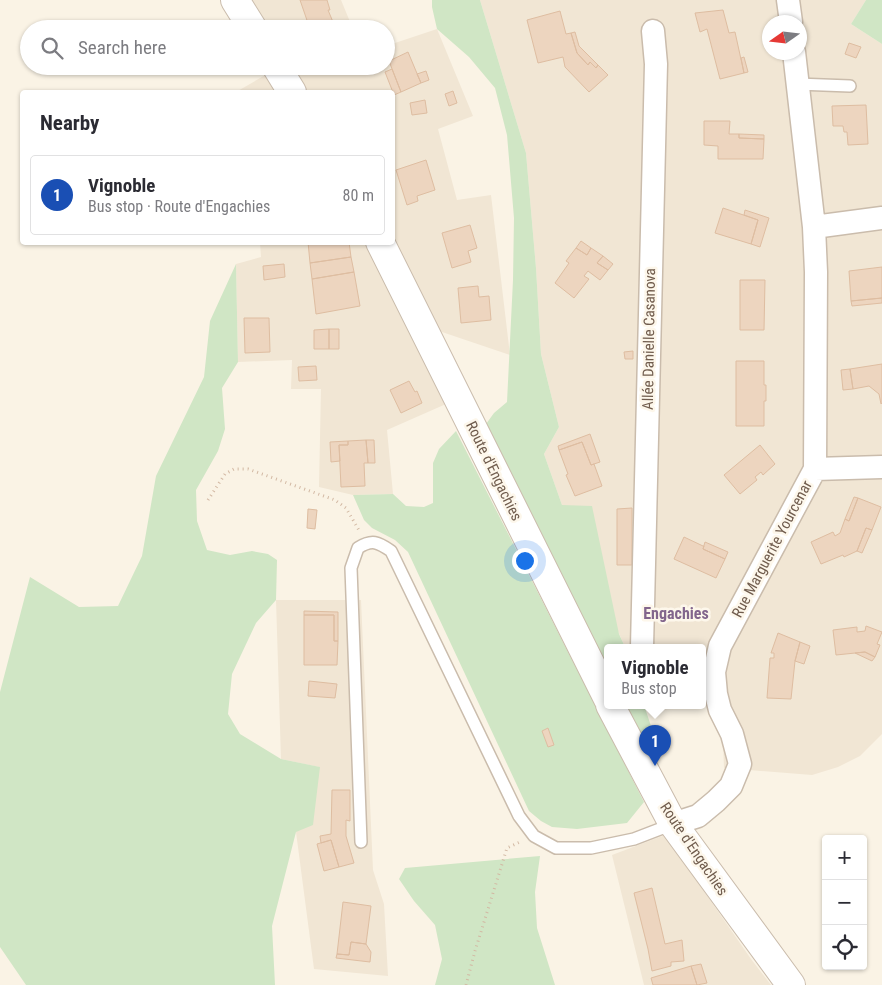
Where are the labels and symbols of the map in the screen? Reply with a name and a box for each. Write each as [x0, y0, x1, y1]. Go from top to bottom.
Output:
north arrow [762, 15, 807, 60]
street label: Allée Danielle Casanova [639, 268, 659, 410]
street label: Route d'Engachies [462, 418, 526, 524]
street label: Rue Marguerite Yourcenar [728, 477, 816, 621]
your location [512, 548, 538, 574]
district label: Engachies [643, 604, 709, 623]
pin: 1 [639, 725, 671, 766]
street label: Route d'Engachies [656, 799, 732, 899]

